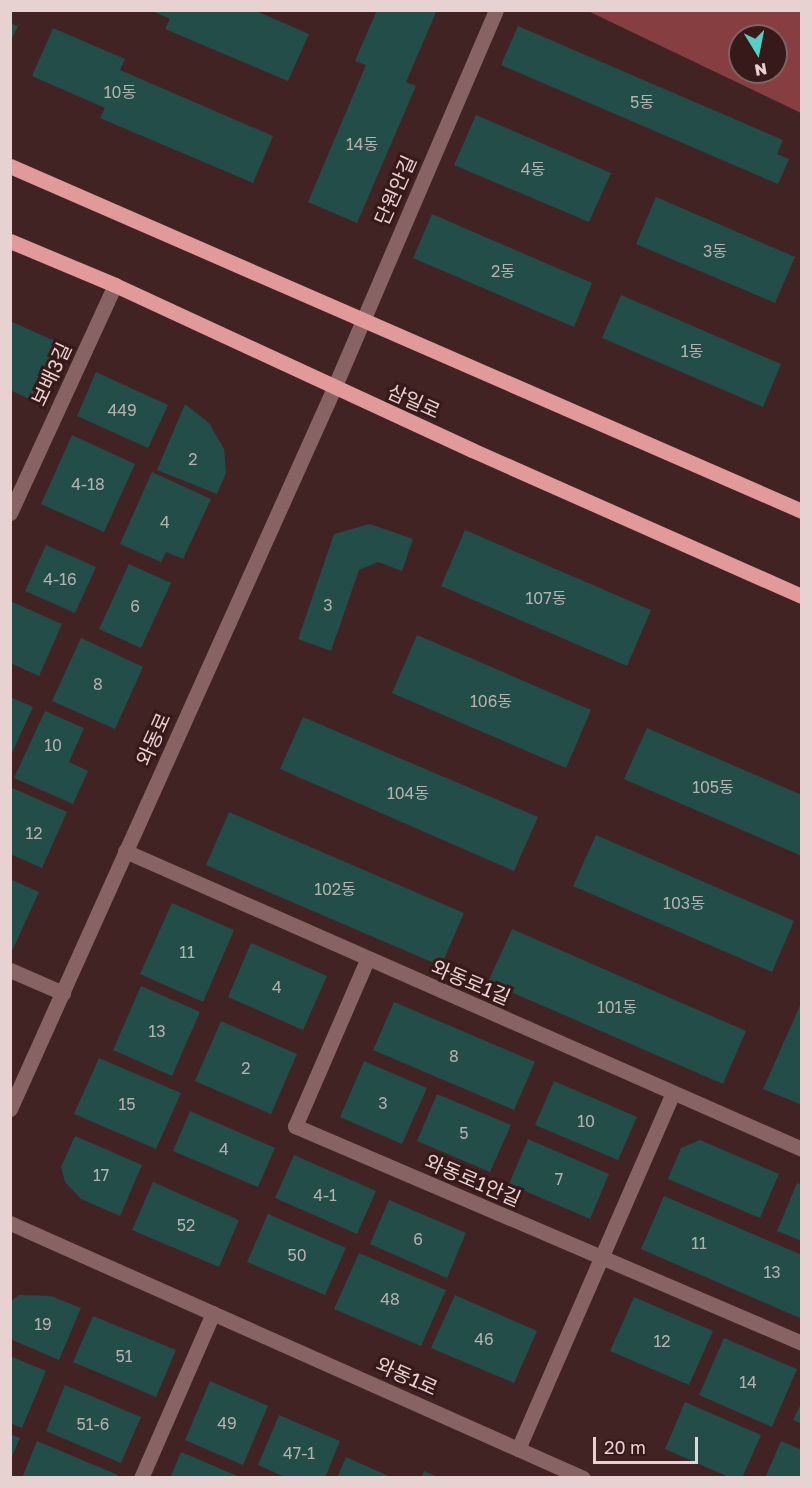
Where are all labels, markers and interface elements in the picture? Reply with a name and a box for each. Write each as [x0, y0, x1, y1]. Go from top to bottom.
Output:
north arrow [728, 24, 788, 84]
text: N [753, 59, 769, 81]
house number: 10동 [104, 82, 136, 102]
house number: 5동 [630, 92, 654, 112]
house number: 14동 [346, 134, 378, 154]
street label: 단원안길 [369, 152, 421, 228]
house number: 4동 [521, 159, 545, 179]
house number: 3동 [703, 241, 727, 261]
house number: 2동 [491, 261, 515, 281]
street label: 보배3길 [26, 339, 76, 409]
house number: 1동 [681, 341, 703, 361]
street label: 삼일로 [384, 379, 444, 423]
house number: 449 [107, 400, 137, 420]
house number: 2 [188, 449, 198, 469]
house number: 4-18 [71, 474, 105, 494]
house number: 4 [160, 512, 170, 532]
house number: 4-16 [43, 569, 77, 589]
house number: 107동 [526, 588, 566, 608]
house number: 3 [323, 595, 333, 615]
house number: 6 [130, 596, 140, 616]
house number: 8 [93, 674, 103, 694]
house number: 106동 [470, 691, 512, 711]
street label: 와동로 [131, 709, 175, 769]
house number: 10 [44, 735, 62, 755]
house number: 105동 [692, 777, 734, 797]
house number: 104동 [387, 783, 429, 803]
house number: 12 [25, 823, 43, 843]
house number: 102동 [314, 879, 356, 899]
house number: 103동 [663, 893, 705, 913]
house number: 11 [179, 942, 195, 962]
street label: 와동로1길 [428, 955, 514, 1009]
house number: 4 [272, 977, 282, 997]
house number: 101동 [597, 997, 637, 1017]
house number: 13 [148, 1021, 166, 1041]
house number: 8 [449, 1046, 459, 1066]
house number: 2 [241, 1058, 251, 1078]
house number: 3 [378, 1093, 388, 1113]
house number: 15 [118, 1094, 136, 1114]
house number: 10 [577, 1111, 595, 1131]
house number: 5 [459, 1123, 469, 1143]
house number: 4 [219, 1139, 229, 1159]
street label: 와동로1안길 [422, 1149, 524, 1211]
house number: 17 [93, 1165, 109, 1185]
house number: 7 [555, 1169, 563, 1189]
house number: 4-1 [313, 1185, 337, 1205]
house number: 52 [177, 1215, 195, 1235]
house number: 6 [413, 1229, 423, 1249]
house number: 11 [691, 1233, 707, 1253]
house number: 50 [287, 1245, 307, 1265]
house number: 13 [763, 1262, 781, 1282]
house number: 48 [380, 1289, 400, 1309]
house number: 19 [34, 1314, 52, 1334]
house number: 46 [474, 1329, 494, 1349]
house number: 12 [653, 1331, 671, 1351]
house number: 51 [115, 1346, 133, 1366]
street label: 와동1로 [372, 1352, 442, 1400]
house number: 14 [739, 1372, 757, 1392]
house number: 49 [217, 1413, 237, 1433]
house number: 51-6 [77, 1414, 109, 1434]
scale bar [596, 1425, 701, 1463]
text: 20 m [604, 1436, 646, 1458]
house number: 47-1 [283, 1443, 315, 1463]

